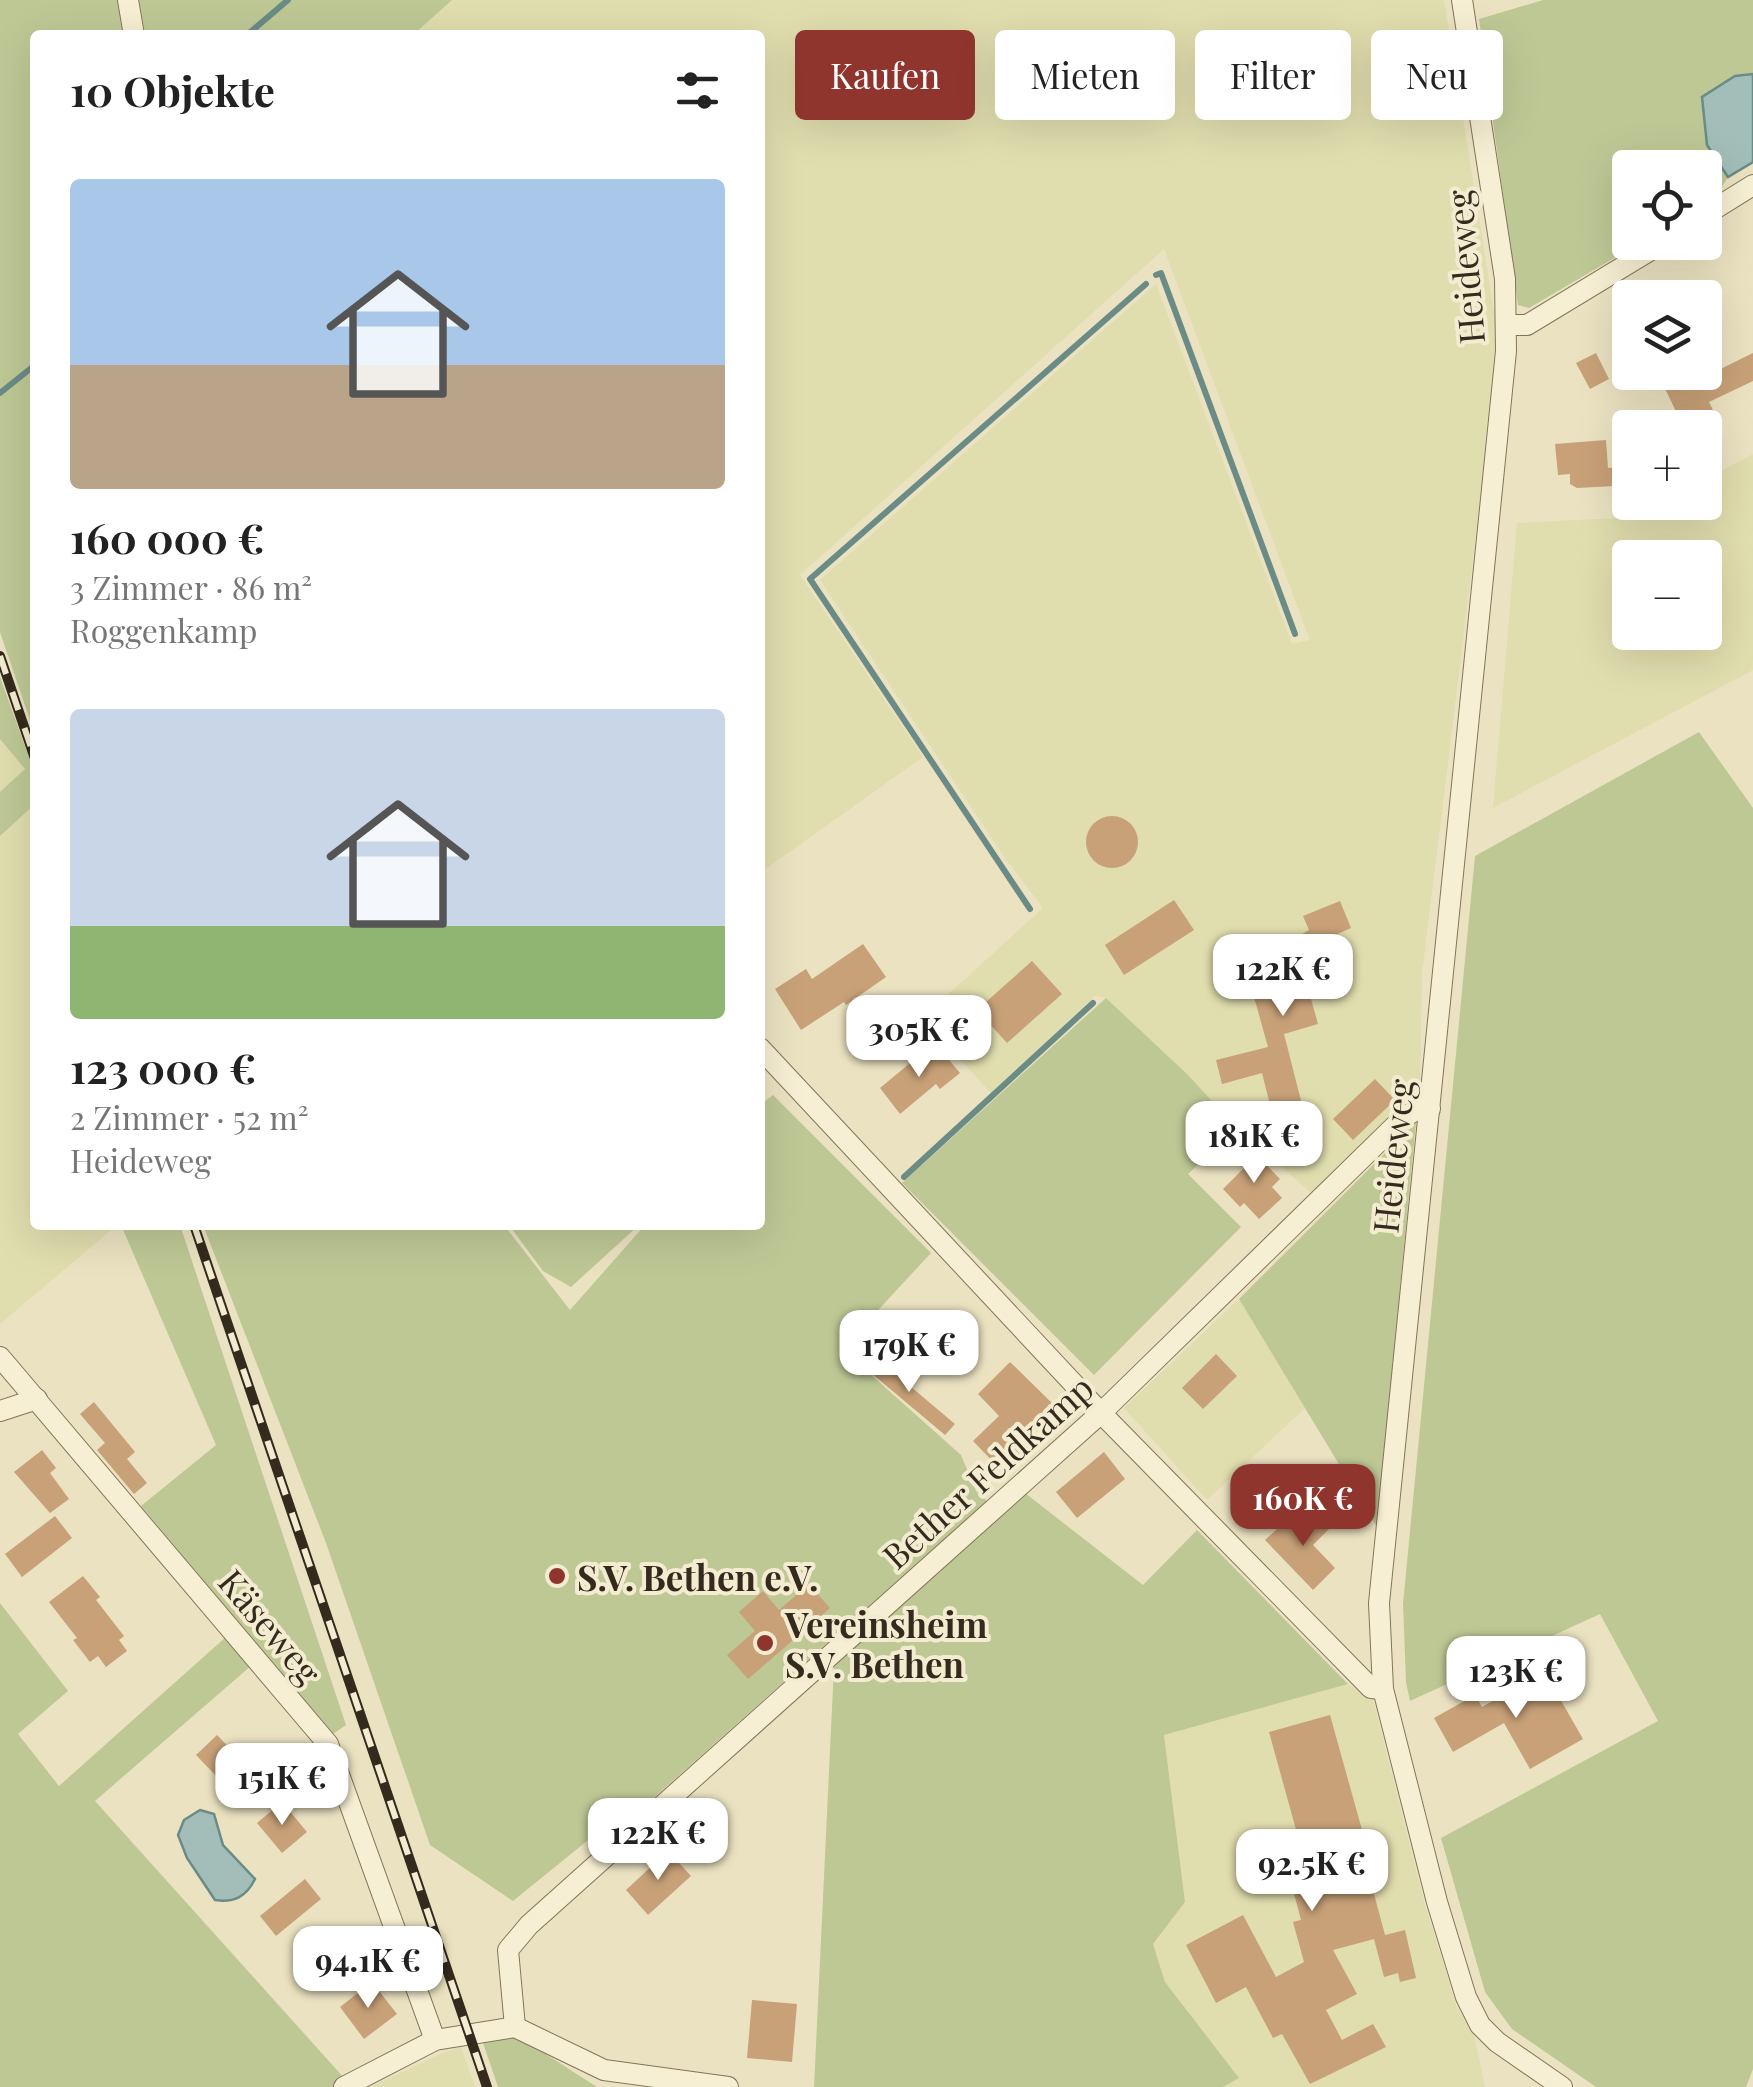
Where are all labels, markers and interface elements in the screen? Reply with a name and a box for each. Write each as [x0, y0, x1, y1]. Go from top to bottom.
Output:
chip: Kaufen [795, 30, 975, 120]
chip: Mieten [995, 30, 1175, 120]
chip: Filter [1195, 30, 1351, 120]
chip: Neu [1371, 30, 1503, 120]
text: 10 Objekte [70, 62, 275, 118]
icon: filters [670, 63, 725, 118]
map controls [1612, 150, 1722, 650]
button: locate [1612, 150, 1722, 260]
street label: Heideweg [1434, 187, 1494, 346]
icon: home [308, 244, 488, 424]
button: layers [1612, 280, 1722, 390]
button: + [1612, 410, 1722, 520]
text: 160 000 € [70, 509, 264, 565]
button: − [1612, 540, 1722, 650]
text: 3 Zimmer · 86 m² [70, 565, 312, 608]
text: Roggenkamp [70, 608, 257, 651]
icon: home [308, 774, 488, 954]
pin: 122K € [1202, 934, 1364, 1019]
text: 122K € [1235, 945, 1331, 988]
pin: 305K € [838, 995, 1000, 1080]
text: 305K € [868, 1006, 970, 1049]
text: 123 000 € [70, 1039, 256, 1095]
street label: Heideweg [1361, 1076, 1424, 1235]
text: 2 Zimmer · 52 m² [70, 1095, 308, 1138]
pin: 181K € [1173, 1101, 1335, 1186]
text: 181K € [1208, 1112, 1300, 1155]
text: Heideweg [70, 1138, 211, 1181]
pin: 179K € [828, 1310, 990, 1395]
text: 179K € [862, 1321, 956, 1364]
street label: Bether Feldkamp [872, 1364, 1102, 1578]
pin: 160K € [1222, 1464, 1384, 1549]
text: 160K € [1252, 1475, 1354, 1518]
place label: S.V. Bethen e.V. [577, 1553, 819, 1600]
street label: Käseweg [209, 1559, 333, 1694]
marker: S.V. Bethen e.V. [546, 1565, 568, 1587]
place label: Vereinsheim S.V. Bethen [784, 1600, 988, 1687]
marker: Vereinsheim S.V. Bethen [754, 1632, 776, 1654]
pin: 123K € [1435, 1636, 1597, 1721]
text: 123K € [1468, 1647, 1564, 1690]
pin: 151K € [201, 1743, 363, 1828]
text: 151K € [237, 1754, 327, 1797]
pin: 122K € [577, 1798, 739, 1883]
text: 122K € [610, 1809, 706, 1852]
pin: 92.5K € [1220, 1829, 1404, 1914]
text: 92.5K € [1258, 1840, 1366, 1883]
pin: 94.1K € [276, 1926, 460, 2011]
text: 94.1K € [315, 1937, 421, 1980]

